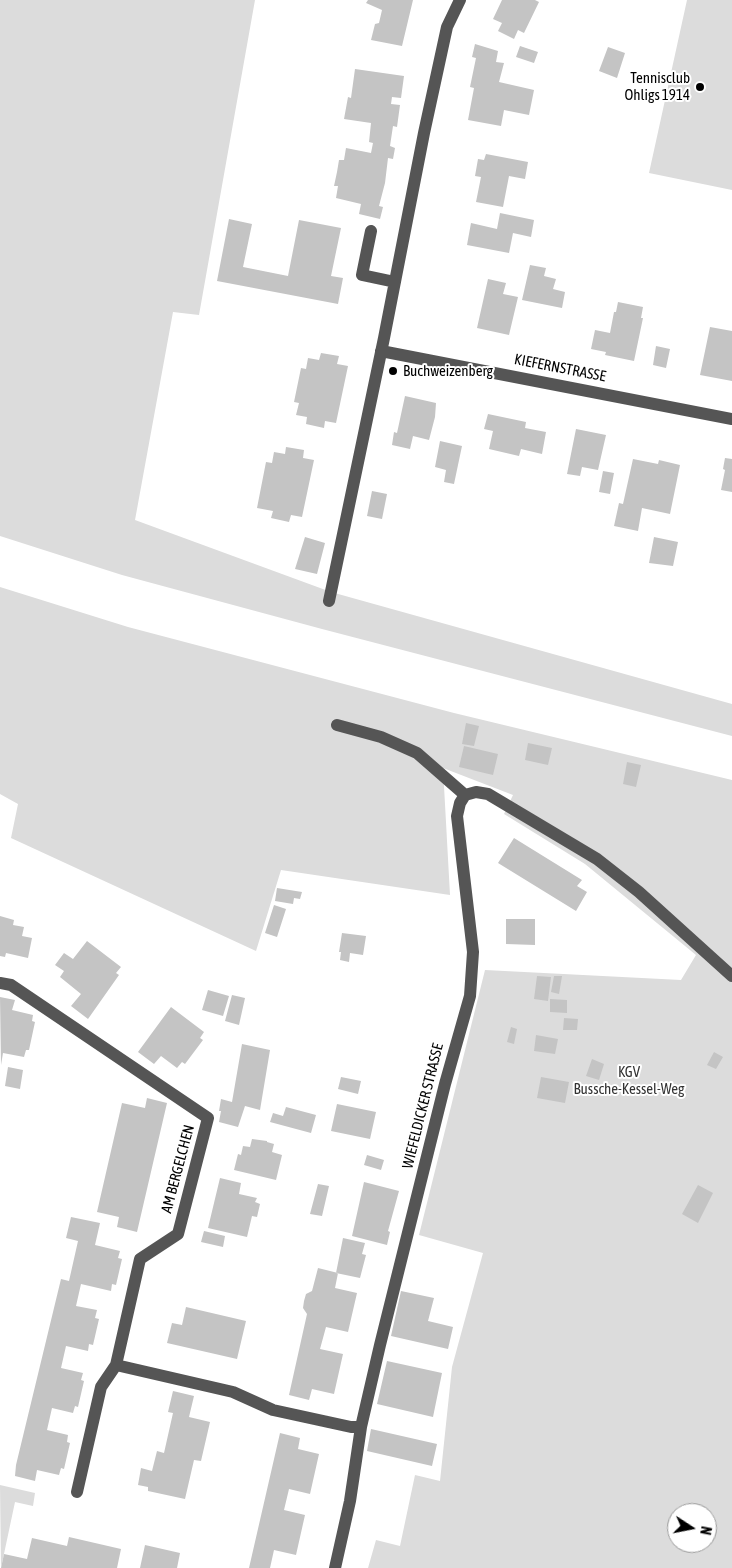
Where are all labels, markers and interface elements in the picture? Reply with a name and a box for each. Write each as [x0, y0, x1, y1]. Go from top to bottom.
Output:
place label: Tennisclub Ohligs 1914 [625, 69, 690, 104]
marker: Tennisclub Ohligs 1914 [694, 81, 706, 93]
street label: KIEFERNSTRASSE [513, 350, 607, 386]
place label: Buchweizenberg [403, 362, 493, 380]
marker: Buchweizenberg [387, 365, 399, 377]
street label: WIEFELDICKER STRASSE [399, 1042, 447, 1170]
park label: KGV Bussche-Kessel-Weg [574, 1063, 684, 1098]
street label: AM BERGELCHEN [158, 1123, 198, 1215]
north arrow [667, 1503, 717, 1553]
text: N [697, 1525, 714, 1536]

